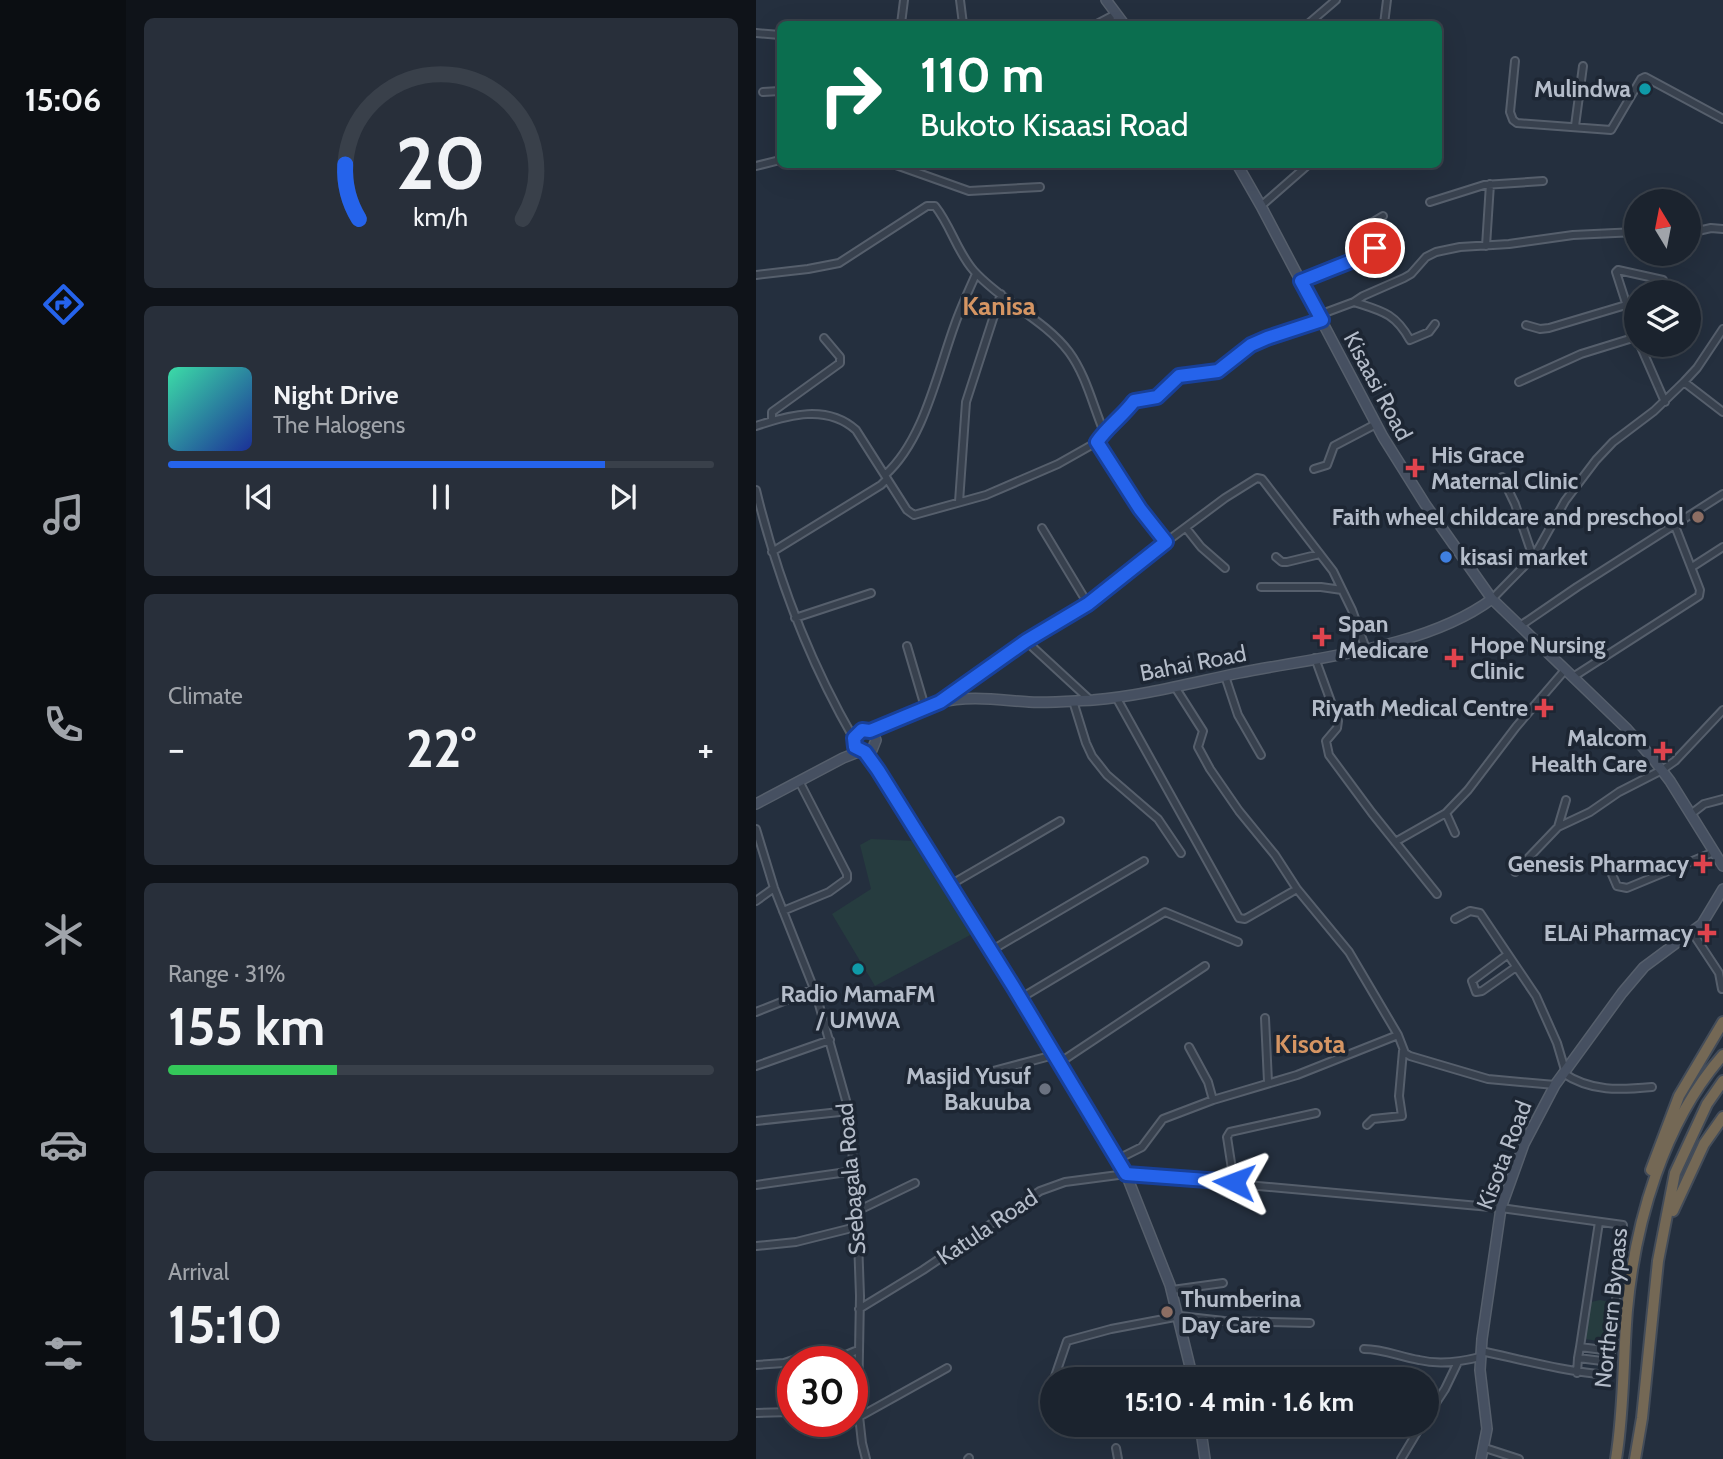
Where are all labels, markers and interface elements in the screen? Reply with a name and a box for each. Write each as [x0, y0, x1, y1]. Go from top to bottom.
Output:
text: 110 m [920, 45, 1044, 104]
icon: right [805, 49, 896, 140]
place label: Mulindwa [1534, 75, 1632, 103]
text: 15:06 [25, 80, 101, 119]
marker: Mulindwa [1637, 81, 1653, 97]
text: Bukoto Kisaasi Road [920, 105, 1188, 144]
text: 20 [396, 119, 486, 207]
north arrow [1624, 189, 1701, 266]
map controls [1624, 189, 1701, 357]
text: km/h [414, 202, 468, 232]
pin [1345, 218, 1405, 278]
icon: arrive [1356, 229, 1394, 267]
icon: directions [39, 280, 88, 329]
button: layers [1624, 280, 1701, 357]
district label: Kanisa [962, 290, 1036, 322]
street label: Kisaasi Road [1338, 327, 1418, 445]
text: Night Drive [273, 379, 399, 411]
text: The Halogens [273, 411, 405, 439]
place label: His Grace Maternal Clinic [1431, 441, 1578, 495]
marker: His Grace Maternal Clinic [1405, 458, 1425, 478]
icon: previous [240, 478, 278, 516]
icon: pause [422, 478, 460, 516]
icon: next [604, 478, 642, 516]
icon: music [39, 490, 88, 539]
place label: Faith wheel childcare and preschool [1332, 503, 1684, 531]
marker: Faith wheel childcare and preschool [1690, 509, 1706, 525]
place label: kisasi market [1460, 543, 1588, 571]
marker: kisasi market [1438, 549, 1454, 565]
place label: Span Medicare [1338, 610, 1429, 664]
marker: Span Medicare [1312, 627, 1332, 647]
place label: Hope Nursing Clinic [1470, 631, 1606, 685]
street label: Bahai Road [1137, 639, 1249, 687]
marker: Hope Nursing Clinic [1444, 648, 1464, 668]
text: Climate [168, 682, 243, 710]
place label: Riyath Medical Centre [1311, 694, 1528, 722]
marker: Riyath Medical Centre [1534, 698, 1554, 718]
icon: phone [39, 700, 88, 749]
text: 22° [406, 717, 476, 780]
place label: Malcom Health Care [1531, 724, 1647, 778]
text: − [168, 725, 185, 772]
text: + [697, 725, 714, 772]
marker: Malcom Health Care [1653, 741, 1673, 761]
place label: Genesis Pharmacy [1508, 850, 1690, 878]
marker: Genesis Pharmacy [1695, 856, 1711, 872]
icon: climate [39, 910, 88, 959]
place label: ELAi Pharmacy [1544, 919, 1694, 947]
marker: ELAi Pharmacy [1699, 925, 1715, 941]
text: Range · 31% [168, 960, 285, 988]
marker: Radio MamaFM / UMWA [850, 961, 866, 977]
place label: Radio MamaFM / UMWA [780, 980, 936, 1034]
text: 155 km [168, 995, 325, 1058]
district label: Kisota [1275, 1028, 1345, 1060]
place label: Masjid Yusuf Bakuuba [906, 1062, 1032, 1116]
marker: Masjid Yusuf Bakuuba [1037, 1081, 1053, 1097]
street label: Kisota Road [1470, 1097, 1538, 1213]
street label: Ssebagala Road [830, 1102, 872, 1256]
icon: car [39, 1120, 88, 1169]
position arrow [1197, 1145, 1271, 1219]
street label: Katula Road [931, 1183, 1043, 1271]
street label: Northern Bypass [1589, 1227, 1633, 1389]
text: Arrival [168, 1258, 229, 1286]
place label: Thumberina Day Care [1181, 1285, 1302, 1339]
text: 15:10 [168, 1293, 283, 1356]
marker: Thumberina Day Care [1159, 1304, 1175, 1320]
icon: filters [39, 1329, 88, 1378]
speed limit sign: 30 [777, 1346, 868, 1437]
text: 15:10 · 4 min · 1.6 km [1125, 1386, 1354, 1418]

